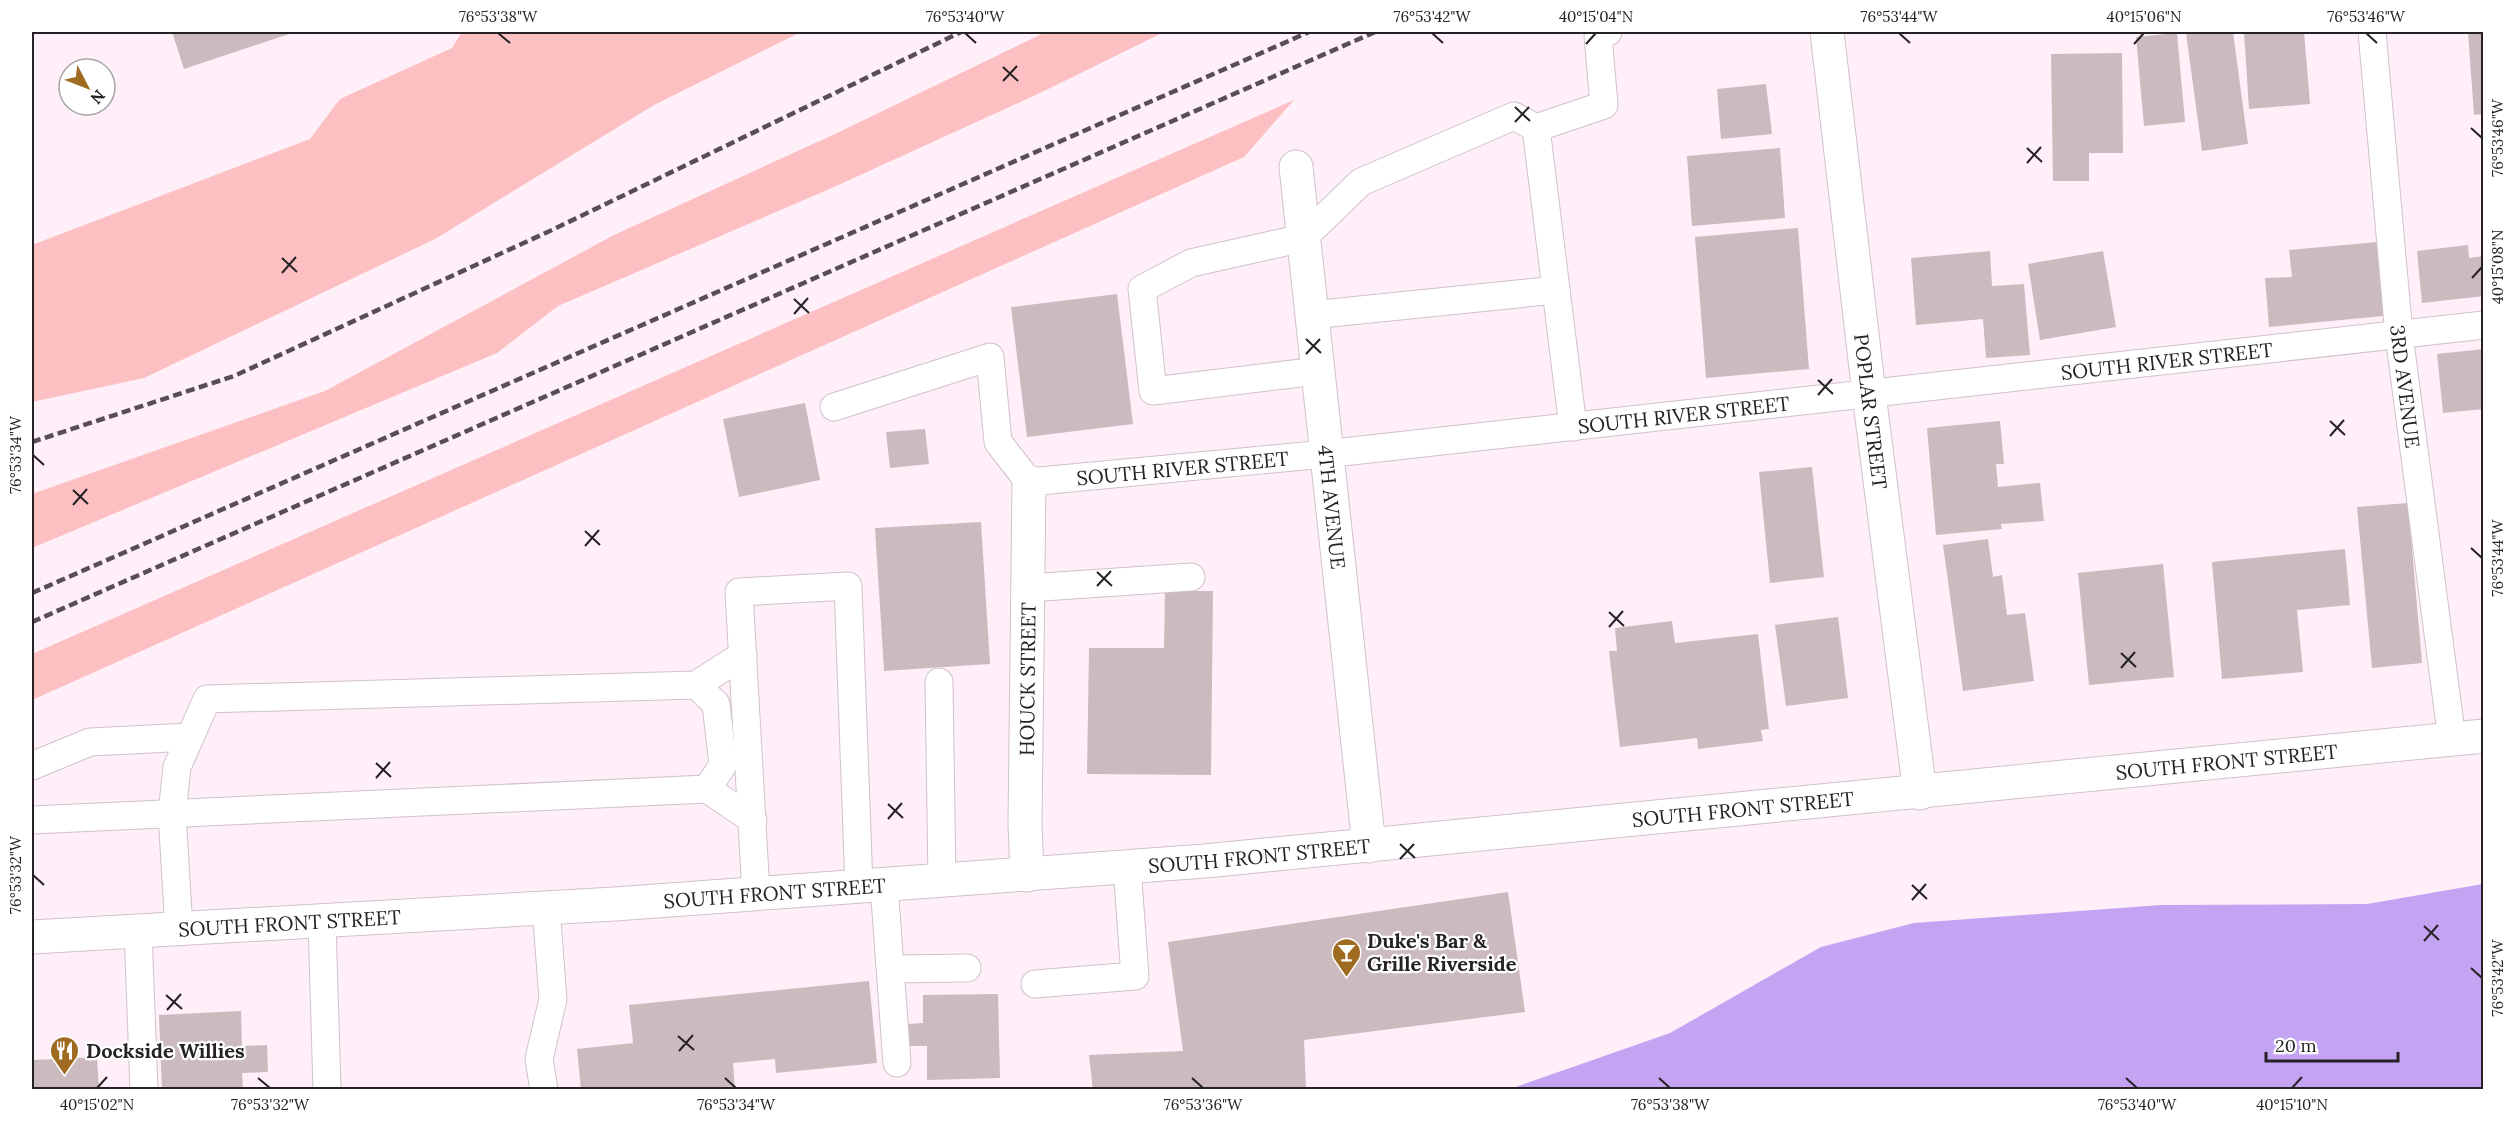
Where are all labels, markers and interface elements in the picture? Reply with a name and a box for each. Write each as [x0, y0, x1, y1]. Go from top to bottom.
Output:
text: 76°53'38"W [459, 7, 538, 26]
text: 76°53'40"W [926, 7, 1005, 26]
text: 76°53'42"W [1394, 7, 1472, 26]
text: 40°15'04"N [1559, 7, 1633, 26]
text: 76°53'44"W [1861, 7, 1938, 26]
text: 40°15'06"N [2107, 7, 2181, 26]
text: 76°53'46"W [2327, 7, 2406, 26]
north arrow [57, 57, 117, 117]
text: N [87, 86, 110, 108]
text: 76°53'46"W [2488, 98, 2507, 177]
text: 40°15'08"N [2488, 230, 2507, 304]
street label: 3RD AVENUE [2386, 324, 2426, 449]
street label: POPLAR STREET [1850, 332, 1894, 491]
street label: SOUTH RIVER STREET [2059, 336, 2274, 385]
street label: SOUTH RIVER STREET [1576, 390, 1791, 438]
text: 76°53'34"W [6, 415, 25, 494]
street label: 4TH AVENUE [1313, 444, 1352, 570]
street label: SOUTH RIVER STREET [1075, 445, 1290, 490]
text: 76°53'44"W [2488, 519, 2507, 596]
street label: HOUCK STREET [1013, 602, 1040, 756]
street label: SOUTH FRONT STREET [2115, 738, 2339, 784]
street label: SOUTH FRONT STREET [1631, 785, 1855, 832]
street label: SOUTH FRONT STREET [1147, 832, 1372, 878]
text: 76°53'32"W [6, 835, 25, 914]
street label: SOUTH FRONT STREET [663, 872, 887, 913]
street label: SOUTH FRONT STREET [178, 904, 402, 941]
place label: Duke's Bar & Grille Riverside [1367, 928, 1517, 976]
bar icon: Duke's Bar & Grille Riverside [1330, 936, 1362, 978]
text: 76°53'42"W [2488, 938, 2507, 1016]
scale bar [2266, 1025, 2398, 1063]
restaurant icon: Dockside Willies [49, 1034, 81, 1076]
text: 20 m [2275, 1034, 2317, 1057]
place label: Dockside Willies [86, 1038, 245, 1063]
text: 40°15'02"N [60, 1095, 134, 1114]
text: 76°53'32"W [231, 1095, 310, 1114]
text: 76°53'34"W [697, 1095, 776, 1114]
text: 76°53'36"W [1164, 1095, 1243, 1114]
text: 76°53'38"W [1631, 1095, 1710, 1114]
text: 76°53'40"W [2098, 1095, 2177, 1114]
text: 40°15'10"N [2256, 1095, 2328, 1114]

